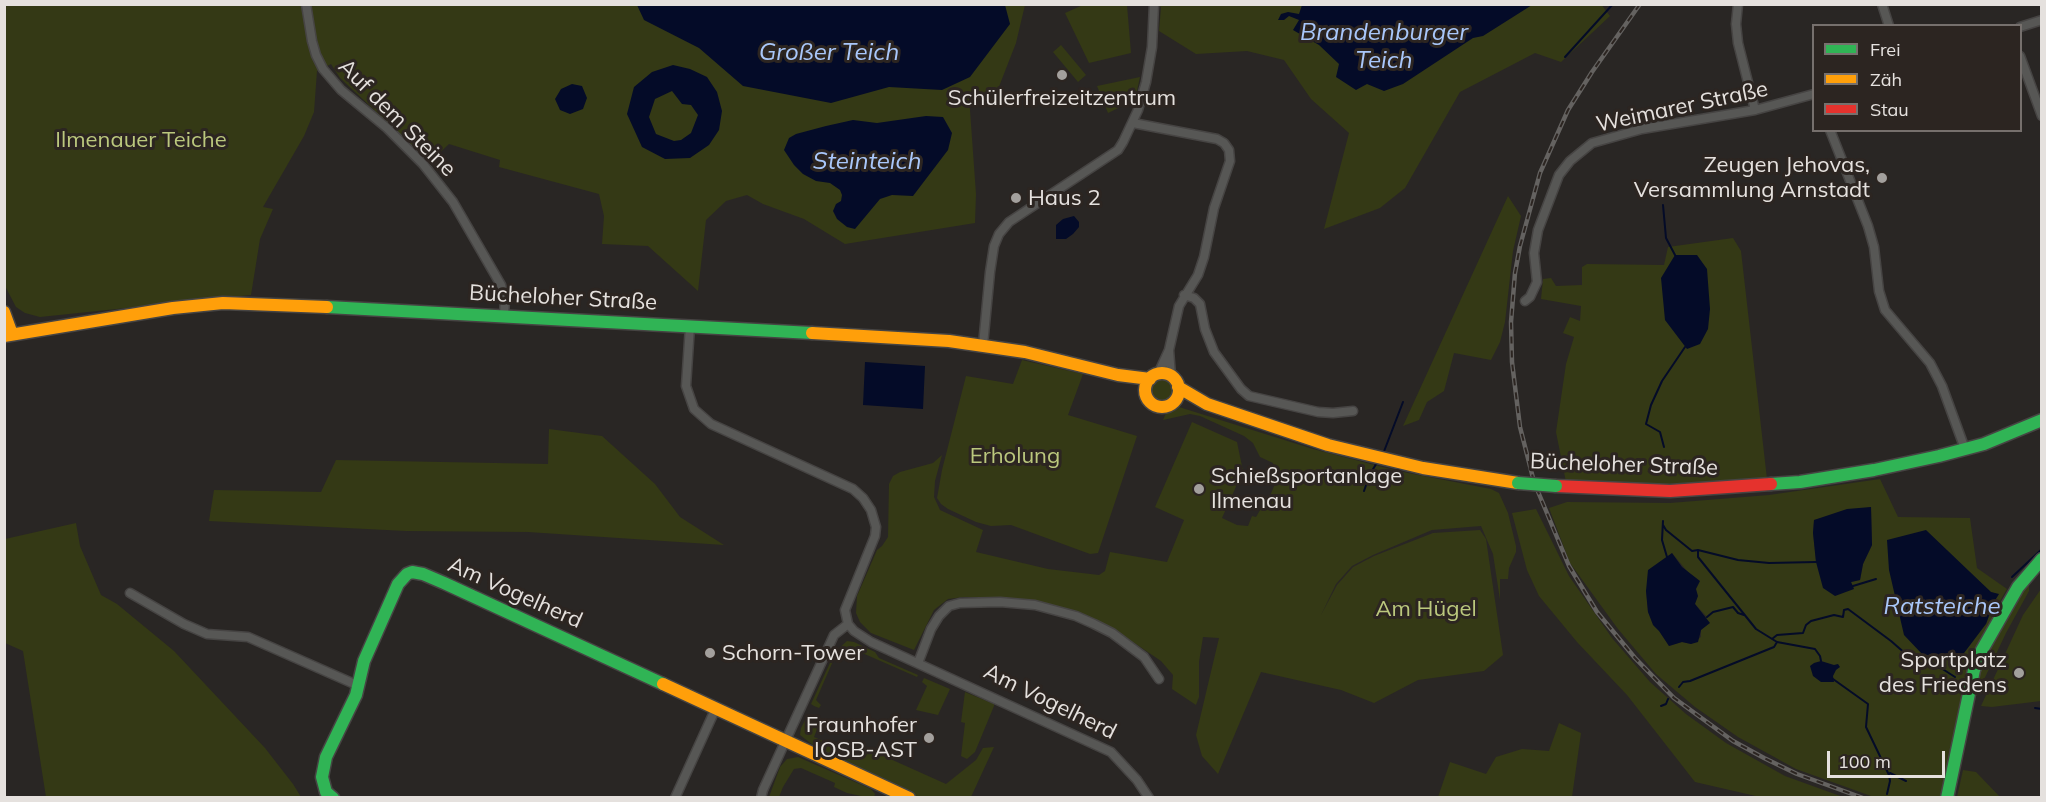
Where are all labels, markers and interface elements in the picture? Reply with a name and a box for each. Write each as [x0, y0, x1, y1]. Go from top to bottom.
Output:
water label: Brandenburger Teich [1300, 19, 1468, 75]
legend [1812, 24, 2022, 132]
text: Frei [1870, 38, 1900, 61]
water label: Großer Teich [759, 39, 899, 67]
street label: Auf dem Steine [333, 54, 461, 182]
marker: Schülerfreizeitzentrum [1055, 68, 1069, 82]
text: Zäh [1870, 68, 1902, 91]
street label: Weimarer Straße [1594, 76, 1770, 138]
place label: Schülerfreizeitzentrum [948, 85, 1176, 111]
text: Stau [1870, 98, 1909, 121]
park label: Ilmenauer Teiche [55, 127, 227, 153]
water label: Steinteich [812, 148, 922, 176]
place label: Zeugen Jehovas, Versammlung Arnstadt [1634, 152, 1870, 204]
marker: Zeugen Jehovas, Versammlung Arnstadt [1875, 171, 1889, 185]
place label: Haus 2 [1028, 185, 1101, 211]
marker: Haus 2 [1009, 191, 1023, 205]
street label: Bücheloher Straße [468, 280, 658, 316]
park label: Erholung [970, 443, 1060, 469]
street label: Bücheloher Straße [1530, 449, 1718, 481]
place label: Schießsportanlage Ilmenau [1211, 463, 1402, 514]
marker: Schießsportanlage Ilmenau [1192, 482, 1206, 496]
street label: Am Vogelherd [444, 552, 586, 634]
water label: Ratsteiche [1883, 593, 2001, 621]
park label: Am Hügel [1375, 596, 1477, 622]
place label: Schorn-Tower [722, 640, 864, 666]
marker: Schorn-Tower [703, 646, 717, 660]
place label: Sportplatz des Friedens [1879, 647, 2007, 698]
street label: Am Vogelherd [979, 659, 1121, 745]
marker: Sportplatz des Friedens [2012, 666, 2026, 680]
place label: Fraunhofer IOSB-AST [806, 712, 917, 764]
marker: Fraunhofer IOSB-AST [922, 731, 936, 745]
scale bar [1830, 739, 1948, 777]
text: 100 m [1838, 750, 1891, 773]

